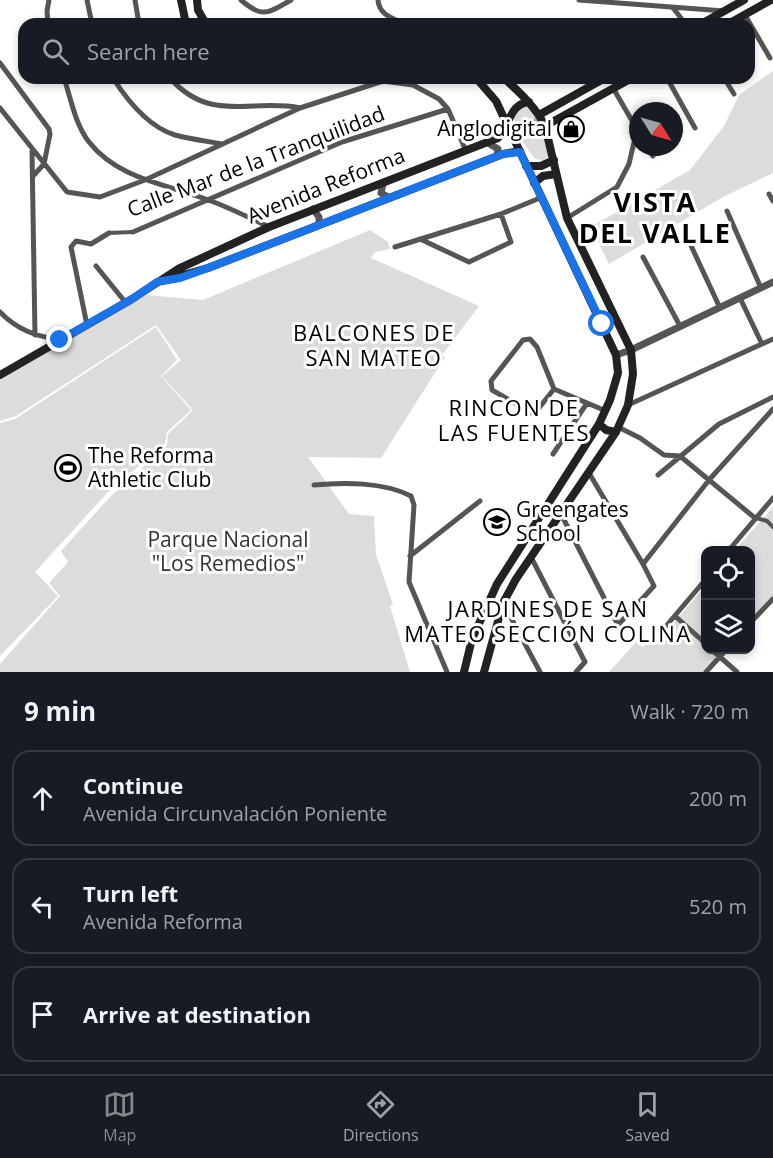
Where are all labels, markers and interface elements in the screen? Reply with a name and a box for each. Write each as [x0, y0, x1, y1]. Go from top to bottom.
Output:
search box [18, 18, 755, 84]
icon: search [39, 35, 72, 68]
text: Search here [87, 36, 210, 66]
street label: Calle Mar de la Tranquilidad [123, 99, 388, 223]
north arrow [629, 102, 683, 156]
place label: Anglodigital [437, 114, 552, 142]
shop icon: Anglodigital [556, 114, 586, 144]
street label: Avenida Reforma [243, 141, 409, 229]
district label: VISTA DEL VALLE [579, 183, 731, 251]
route start [588, 310, 614, 336]
district label: BALCONES DE SAN MATEO [293, 317, 455, 372]
route end [46, 326, 72, 352]
district label: RINCON DE LAS FUENTES [438, 392, 590, 447]
place label: The Reforma Athletic Club [88, 441, 214, 493]
sports icon: The Reforma Athletic Club [53, 453, 83, 483]
place label: Greengates School [516, 495, 629, 547]
school or university icon: Greengates School [482, 507, 512, 537]
park label: Parque Nacional "Los Remedios" [147, 525, 309, 577]
map controls [701, 546, 755, 654]
button: locate [701, 546, 755, 600]
district label: JARDINES DE SAN MATEO SECCIÓN COLINA [404, 593, 692, 648]
button: layers [701, 600, 755, 654]
text: 9 min [24, 693, 96, 729]
text: Walk · 720 m [630, 698, 749, 725]
text: Continue [83, 770, 183, 800]
icon: ahead [26, 782, 59, 815]
text: 200 m [689, 785, 747, 812]
text: Avenida Circunvalación Poniente [83, 800, 387, 827]
text: Turn left [83, 878, 178, 908]
icon: left [26, 890, 59, 923]
text: 520 m [689, 893, 747, 920]
text: Avenida Reforma [83, 908, 243, 935]
icon: arrive [26, 998, 59, 1031]
text: Arrive at destination [83, 999, 311, 1029]
tab: Map [103, 1088, 136, 1146]
tab: Directions [343, 1088, 419, 1146]
tab: Saved [625, 1088, 670, 1146]

